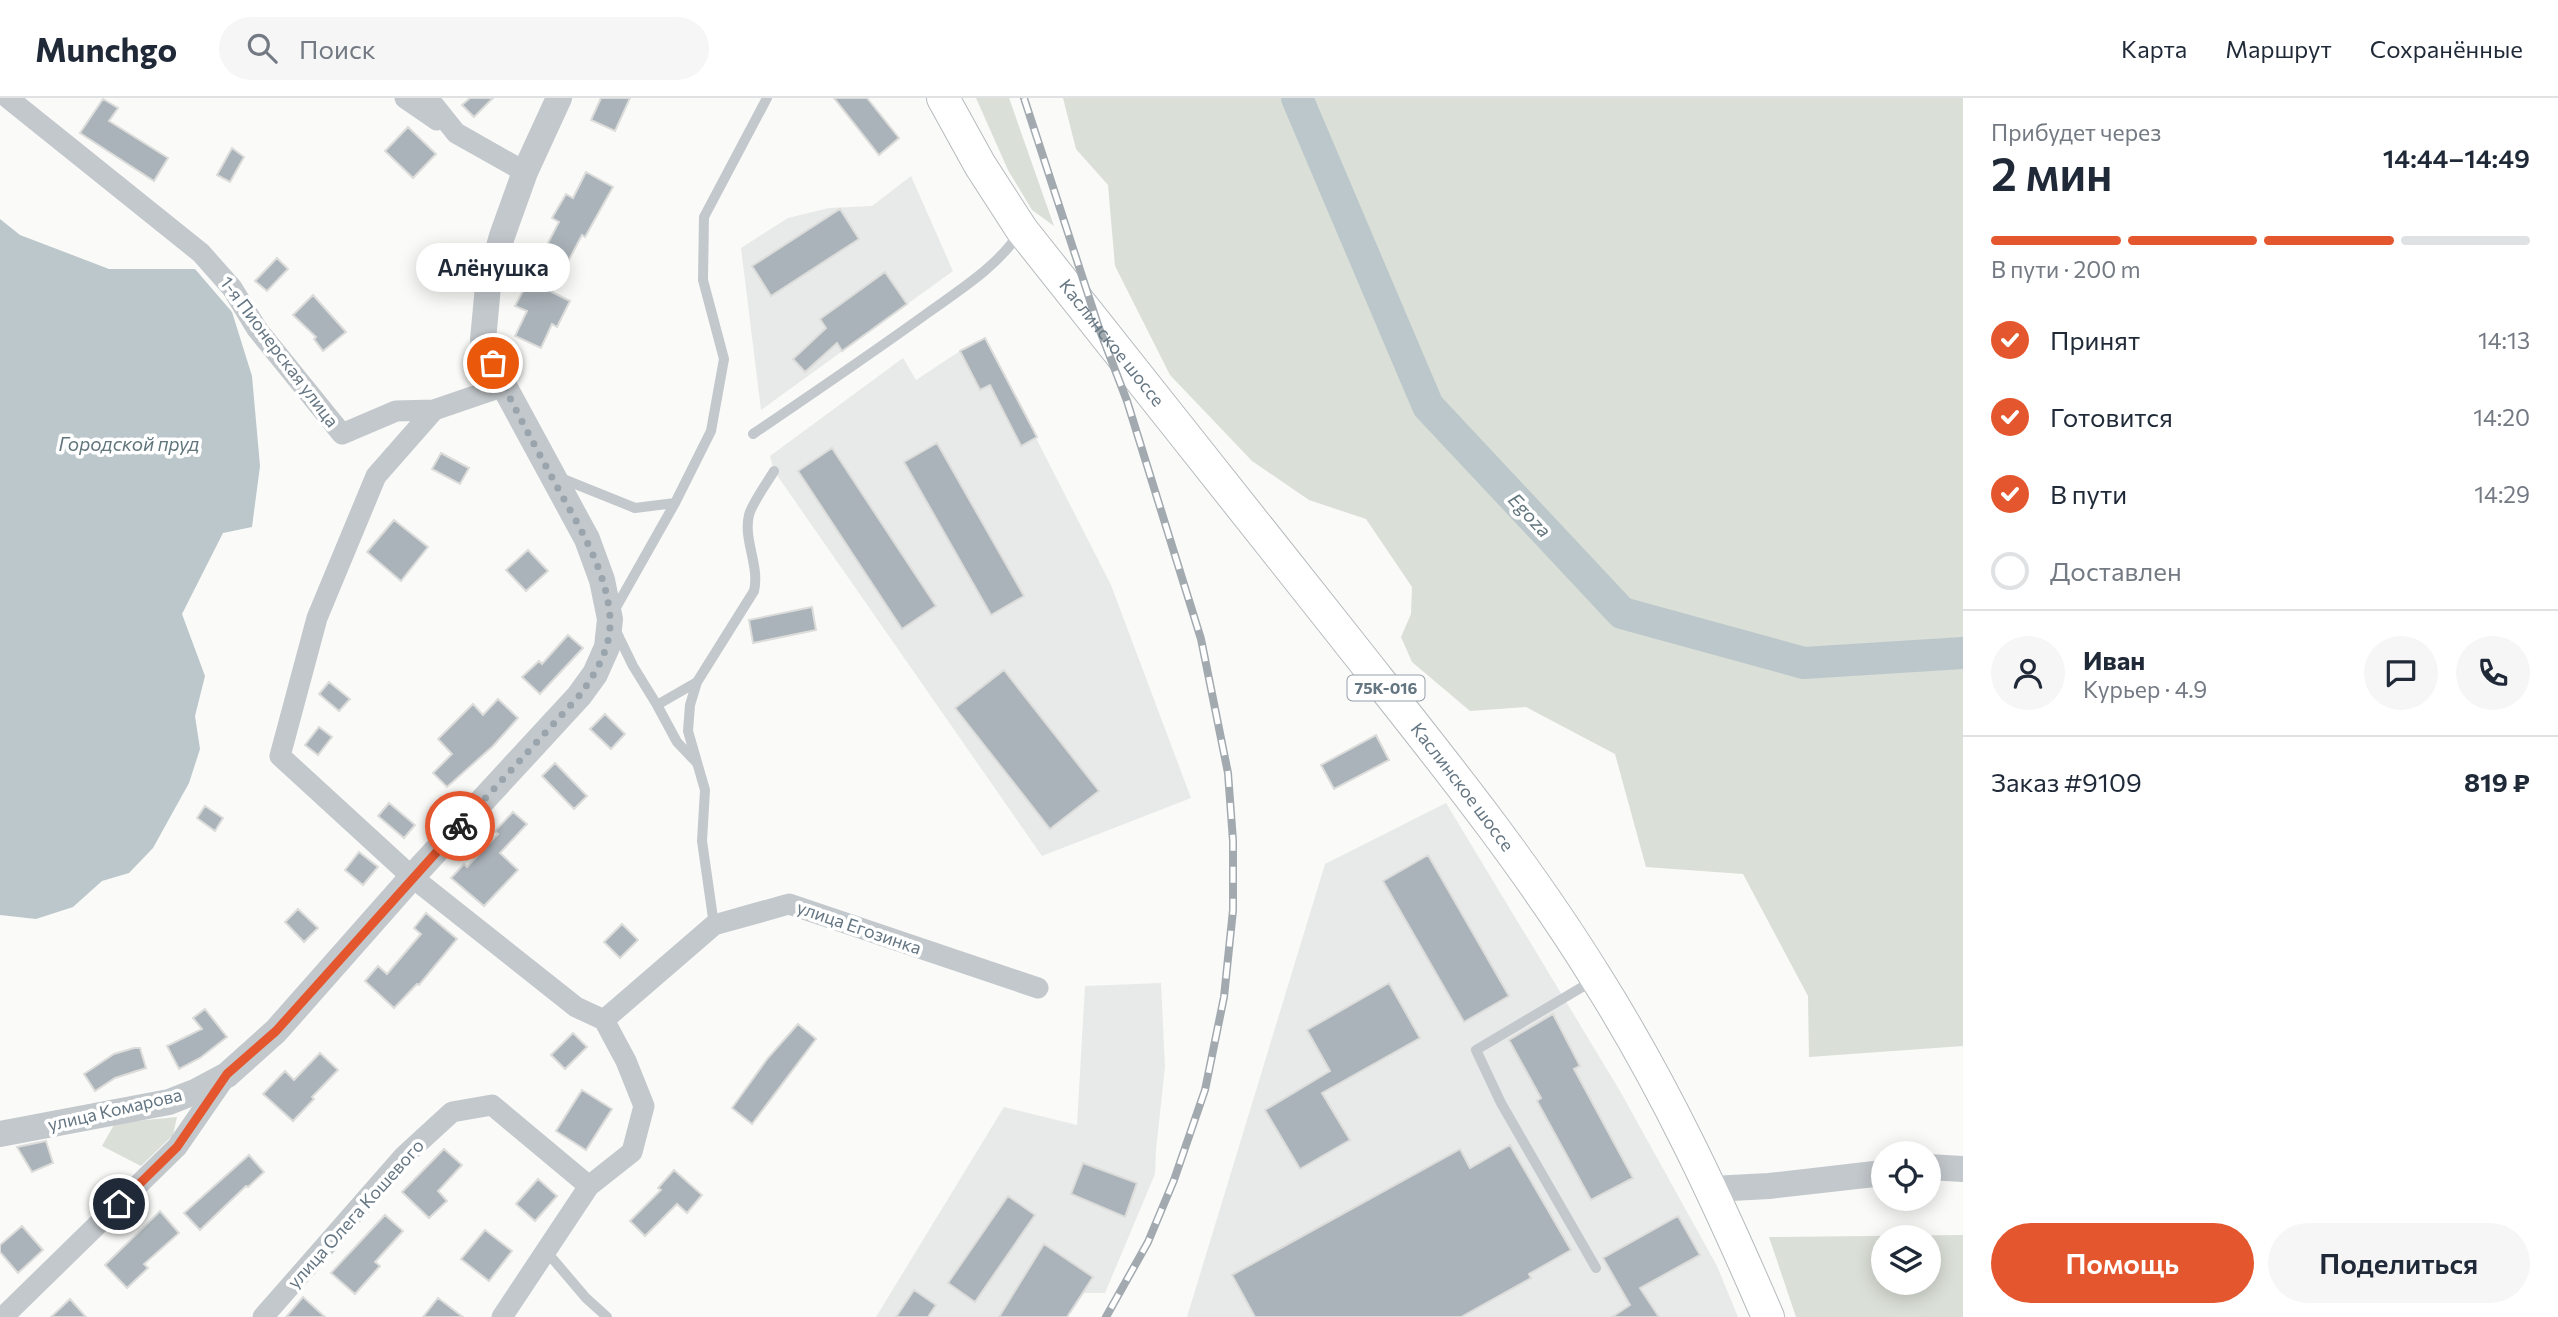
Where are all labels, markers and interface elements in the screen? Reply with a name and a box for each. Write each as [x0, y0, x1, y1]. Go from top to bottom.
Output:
search box [219, 17, 709, 80]
text: Munchgo [35, 28, 177, 69]
icon: search [243, 29, 281, 67]
text: Поиск [299, 33, 376, 64]
text: Карта [2121, 34, 2187, 63]
text: Маршрут [2225, 34, 2332, 63]
text: Сохранённые [2370, 34, 2523, 63]
text: Прибудет через [1991, 118, 2161, 146]
text: 14:44–14:49 [2383, 142, 2530, 173]
text: 2 мин [1991, 144, 2113, 200]
callout: Алёнушка [416, 244, 570, 293]
text: Алёнушка [437, 253, 549, 281]
text: В пути · 200 m [1991, 255, 2141, 283]
street label: 1-я Пионерская улица [216, 272, 344, 431]
street label: Каслинское шоссе [1055, 274, 1169, 410]
icon: check [1991, 321, 2029, 359]
text: Принят [2050, 324, 2140, 355]
text: 14:13 [2478, 326, 2530, 354]
pin [463, 333, 523, 393]
icon: bag [474, 344, 512, 382]
icon: check [1991, 398, 2029, 436]
text: Готовится [2050, 401, 2173, 432]
text: 14:20 [2473, 403, 2530, 431]
water label: Городской пруд [59, 432, 199, 455]
icon: check [1991, 475, 2029, 513]
text: В пути [2050, 478, 2127, 509]
text: 14:29 [2474, 480, 2530, 508]
water label: Egoza [1504, 488, 1557, 542]
text: Доставлен [2050, 555, 2182, 586]
button: person [1991, 636, 2065, 710]
button: chat [2364, 636, 2438, 710]
button: phone [2456, 636, 2530, 710]
text: Иван [2083, 644, 2145, 675]
text: Курьер · 4.9 [2083, 675, 2207, 703]
road number: 75К-016 [1348, 676, 1424, 701]
street label: Каслинское шоссе [1407, 718, 1519, 855]
text: Заказ #9109 [1991, 766, 2142, 797]
text: 819 ₽ [2464, 766, 2530, 797]
courier [425, 791, 495, 861]
icon: bike [441, 807, 479, 845]
street label: улица Егозинка [794, 895, 924, 959]
street label: улица Комарова [45, 1083, 184, 1135]
street label: улица Олега Кошевого [282, 1134, 428, 1292]
map controls [1871, 1141, 1941, 1295]
button: locate [1871, 1141, 1941, 1211]
pin [89, 1174, 149, 1234]
icon: home [100, 1185, 138, 1223]
button: Помощь [1991, 1223, 2254, 1303]
button: Поделиться [2268, 1223, 2530, 1303]
button: layers [1871, 1225, 1941, 1295]

